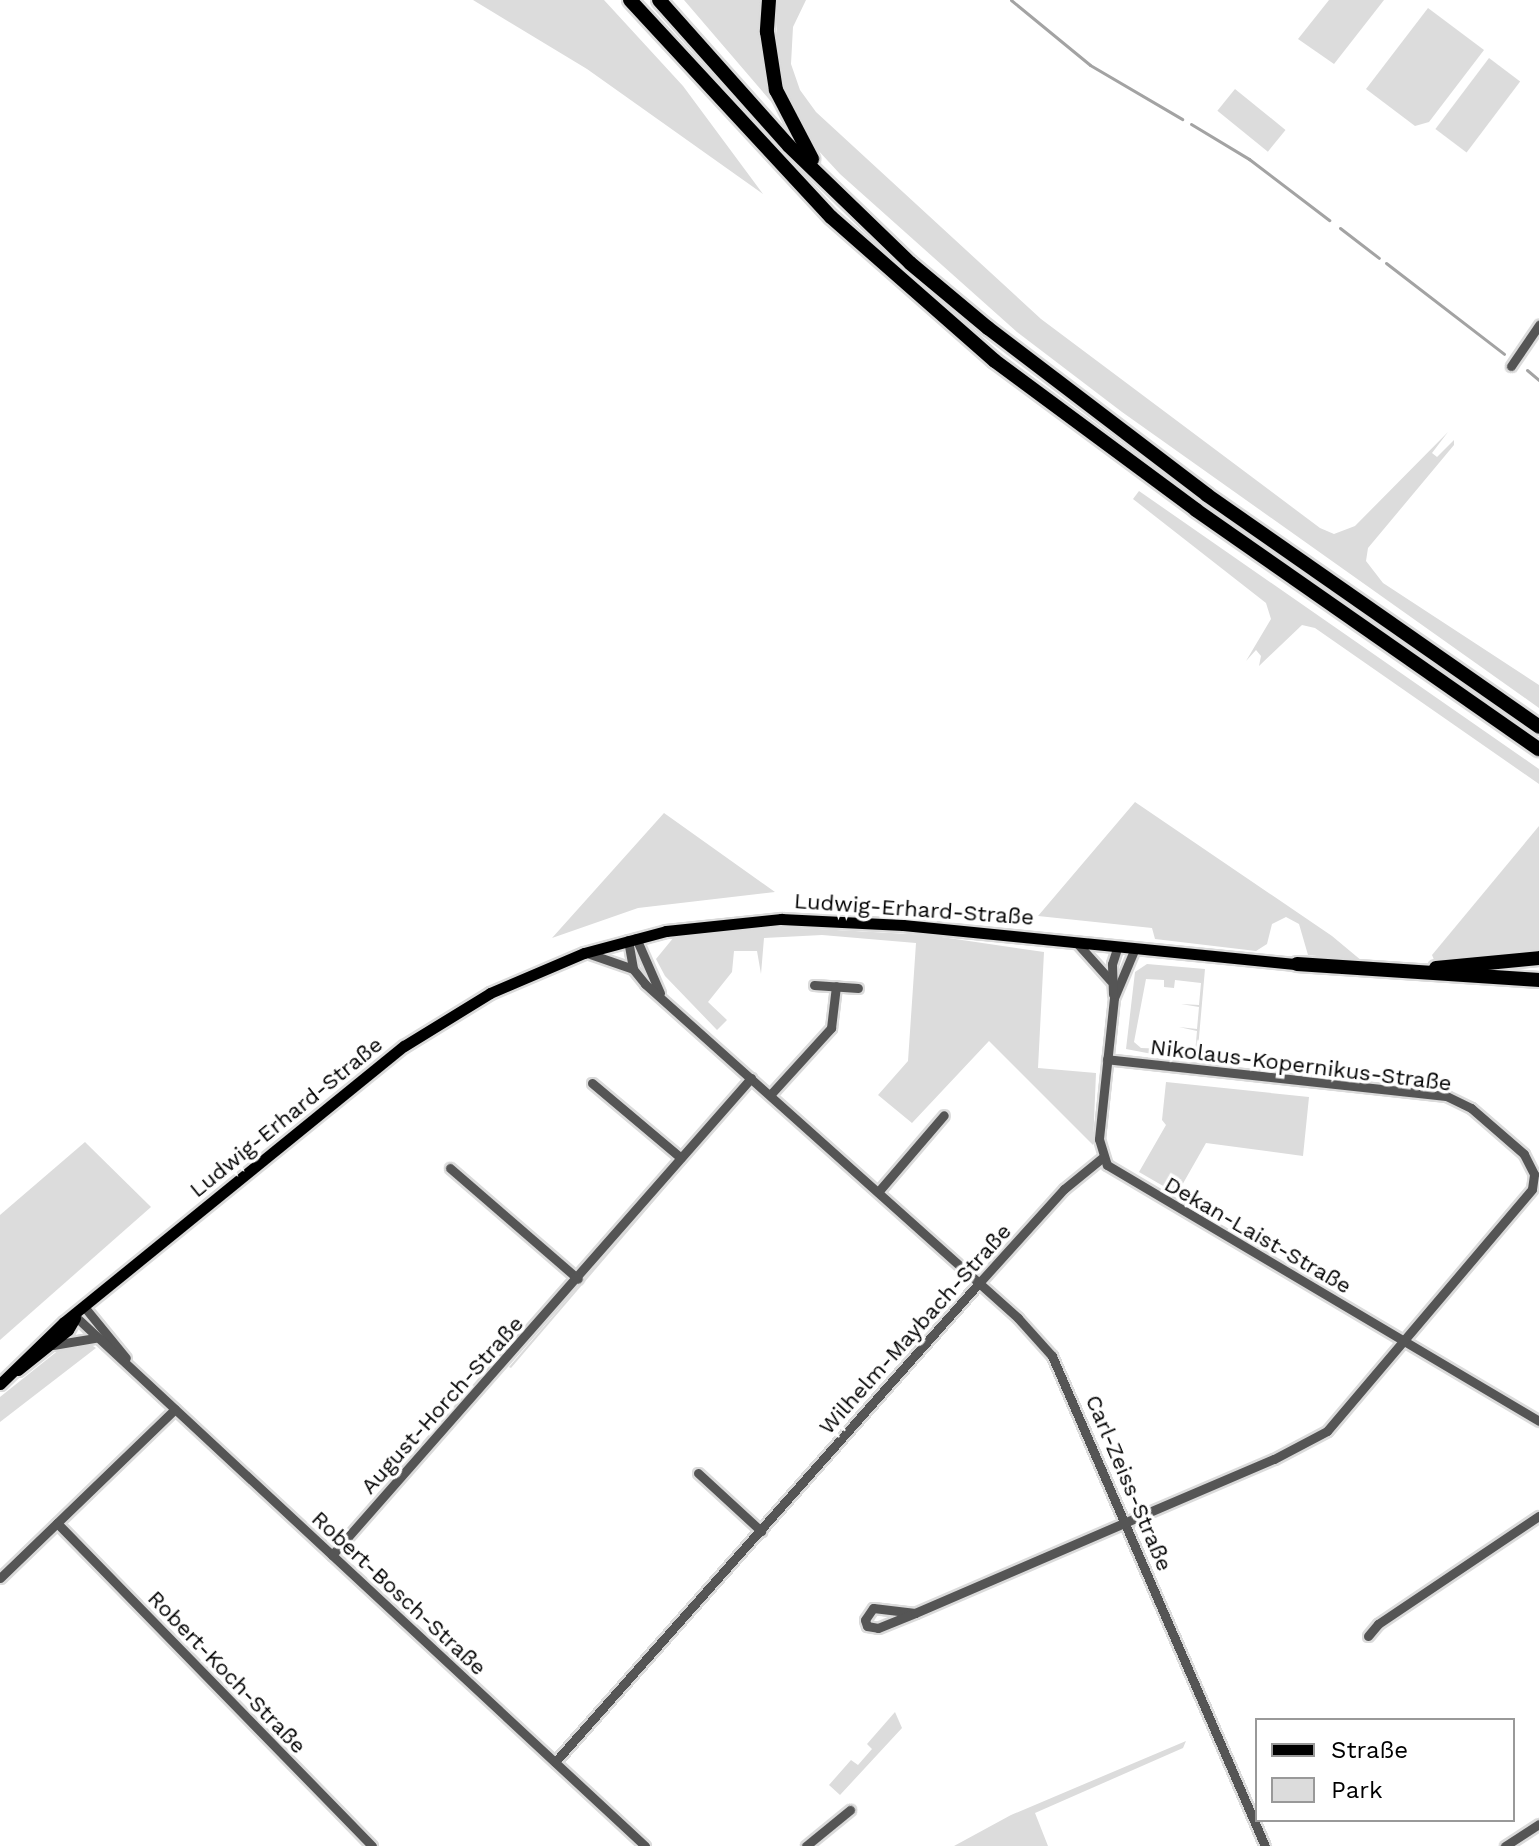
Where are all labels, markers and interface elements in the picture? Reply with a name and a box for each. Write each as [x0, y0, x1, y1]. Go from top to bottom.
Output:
street label: Ludwig-Erhard-Straße [793, 887, 1035, 931]
street label: Ludwig-Erhard-Straße [184, 1031, 388, 1203]
street label: Nikolaus-Kopernikus-Straße [1149, 1033, 1453, 1097]
street label: Dekan-Laist-Straße [1160, 1171, 1356, 1299]
street label: Wilhelm-Maybach-Straße [813, 1218, 1017, 1440]
street label: August-Horch-Straße [355, 1311, 529, 1499]
street label: Carl-Zeiss-Straße [1080, 1391, 1178, 1575]
street label: Robert-Bosch-Straße [306, 1505, 492, 1681]
street label: Robert-Koch-Straße [142, 1585, 312, 1759]
legend [1255, 1718, 1515, 1822]
text: Straße [1331, 1736, 1408, 1764]
text: Park [1331, 1776, 1383, 1804]

